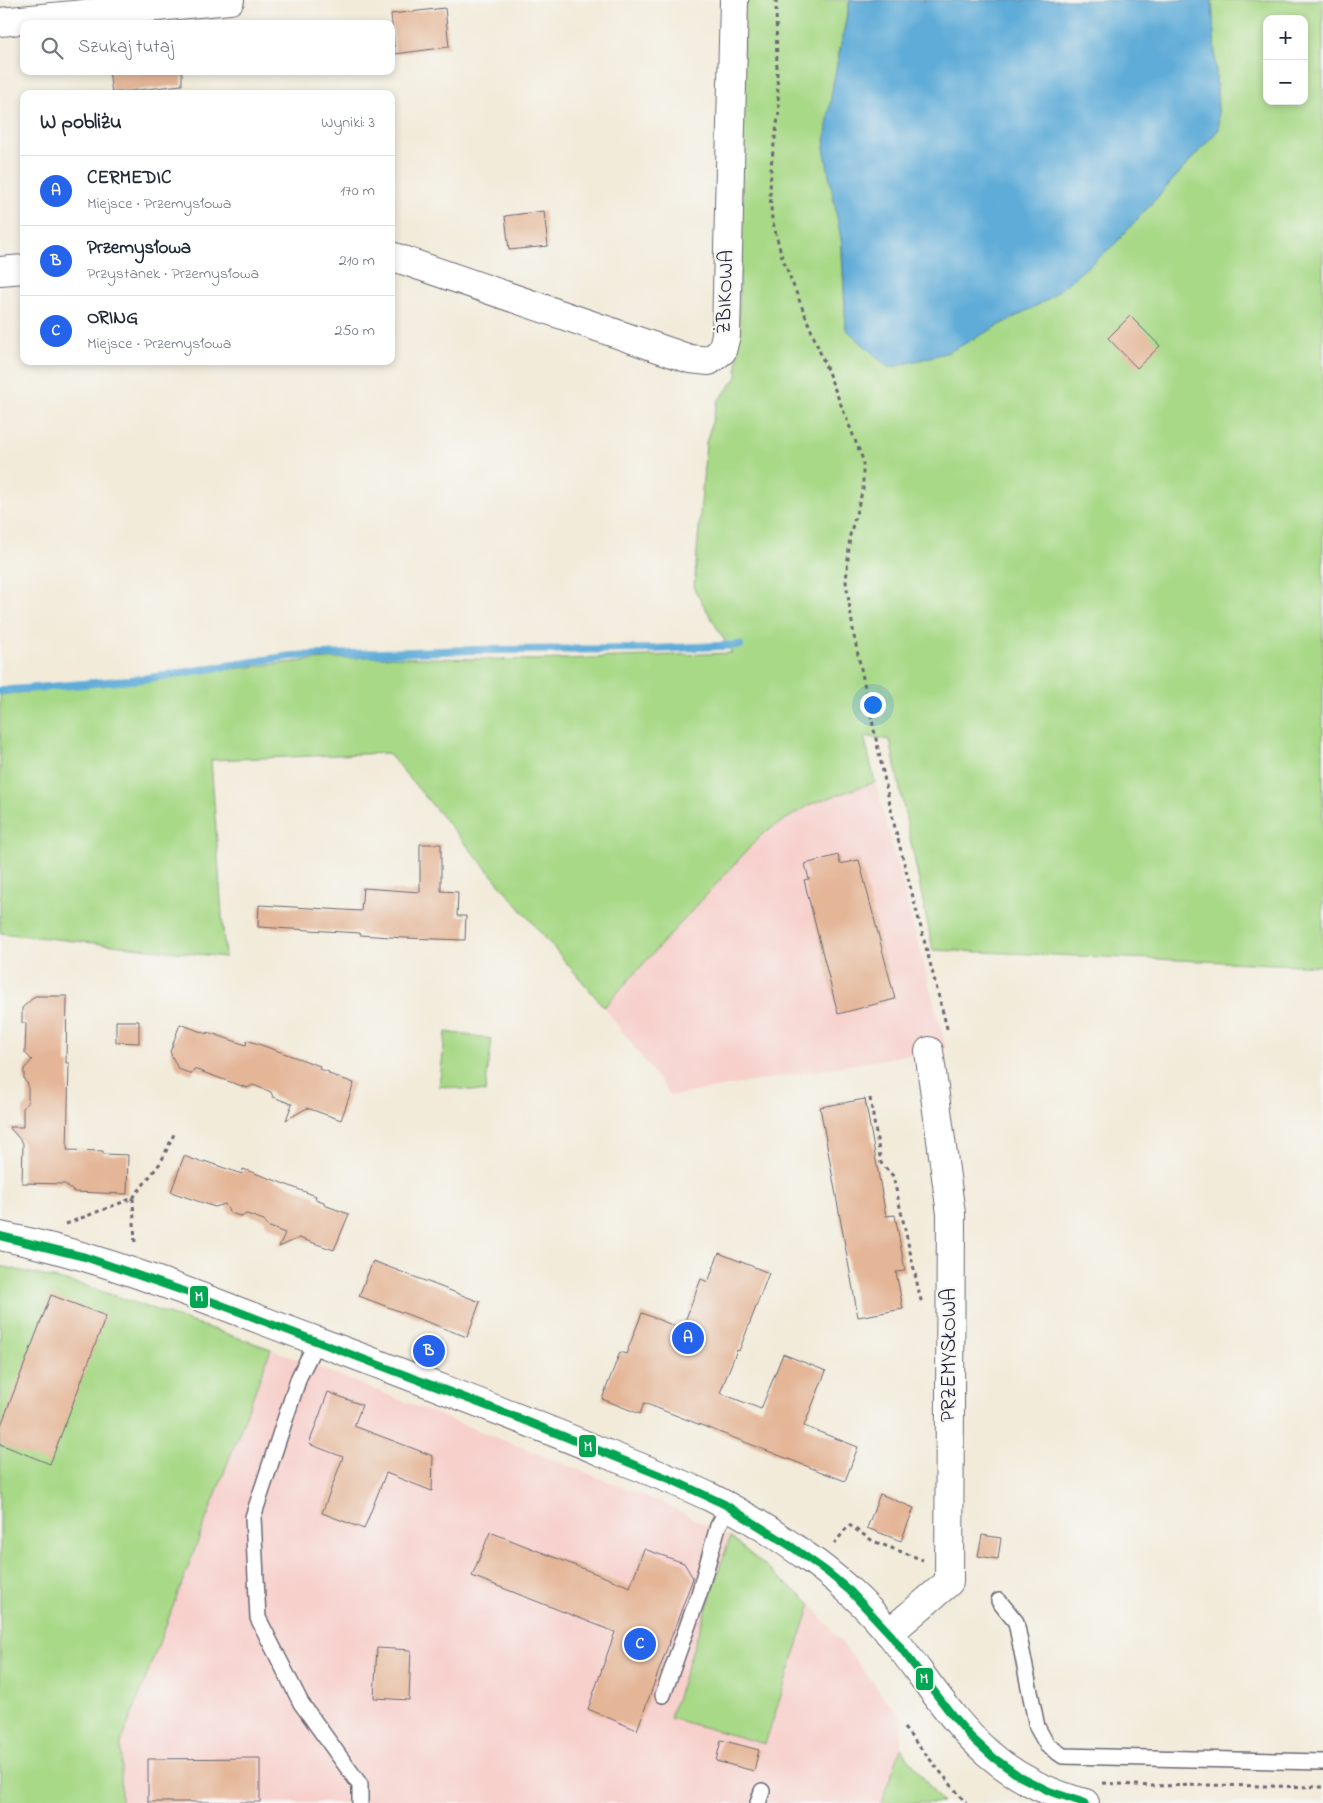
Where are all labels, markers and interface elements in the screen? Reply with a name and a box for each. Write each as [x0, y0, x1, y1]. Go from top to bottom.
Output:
map controls [1263, 15, 1308, 105]
button: + [1263, 15, 1308, 60]
search box [20, 20, 395, 75]
icon: search [38, 34, 66, 62]
text: Szukaj tutaj [78, 34, 174, 61]
button: − [1263, 60, 1308, 105]
text: W pobliżu [40, 108, 122, 138]
text: Wyniki: 3 [321, 111, 375, 135]
text: CERMEDIC [87, 165, 171, 192]
text: A [51, 179, 61, 203]
text: 170 m [340, 179, 375, 203]
text: Miejsce · Przemysłowa [87, 192, 231, 216]
text: Przemysłowa [87, 235, 191, 262]
text: B [51, 249, 61, 273]
text: 210 m [339, 249, 375, 273]
street label: ŻBIKOWA [710, 249, 742, 335]
text: Przystanek · Przemysłowa [87, 262, 259, 286]
text: ORING [87, 305, 138, 332]
text: C [52, 319, 60, 343]
text: 250 m [335, 319, 375, 343]
text: Miejsce · Przemysłowa [87, 332, 231, 356]
your location [860, 692, 886, 718]
line badge: M [189, 1285, 209, 1309]
text: M [195, 1287, 203, 1308]
street label: PRZEMYSŁOWA [935, 1288, 965, 1422]
pin: A [672, 1319, 704, 1357]
pin: B [413, 1332, 445, 1370]
line badge: M [578, 1434, 597, 1458]
text: M [584, 1437, 592, 1458]
pin: C [624, 1625, 656, 1663]
line badge: M [915, 1667, 934, 1691]
text: M [920, 1669, 928, 1690]

